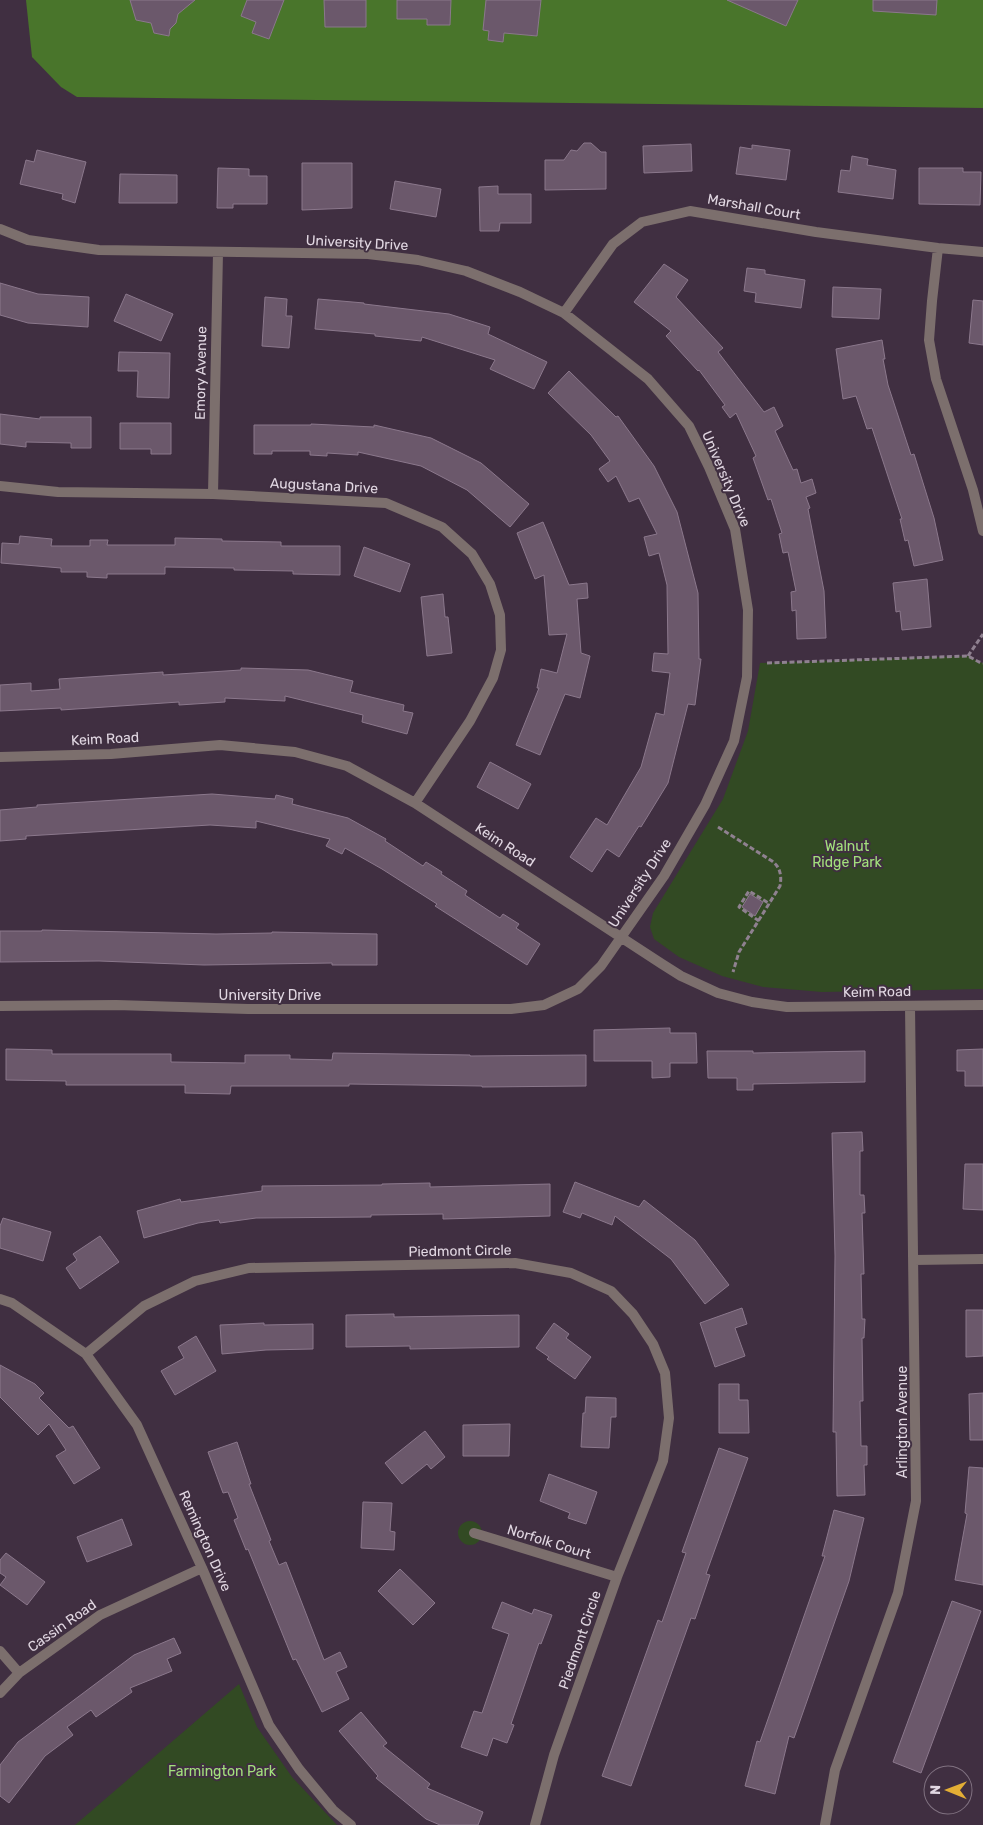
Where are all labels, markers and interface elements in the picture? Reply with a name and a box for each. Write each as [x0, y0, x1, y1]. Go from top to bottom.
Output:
street label: Marshall Court [706, 190, 802, 224]
street label: University Drive [305, 232, 409, 254]
street label: Emory Avenue [192, 326, 210, 420]
street label: University Drive [698, 428, 754, 530]
street label: Augustana Drive [270, 475, 379, 497]
street label: Keim Road [70, 729, 140, 749]
street label: Keim Road [472, 819, 538, 871]
street label: University Drive [605, 835, 675, 931]
park label: Walnut Ridge Park [812, 838, 883, 871]
street label: Keim Road [843, 983, 911, 1001]
street label: University Drive [219, 987, 322, 1004]
street label: Piedmont Circle [408, 1242, 512, 1260]
street label: Arlington Avenue [894, 1366, 911, 1478]
street label: Remington Drive [175, 1488, 235, 1594]
street label: Norfolk Court [505, 1521, 594, 1563]
street label: Piedmont Circle [555, 1588, 605, 1692]
street label: Cassin Road [24, 1596, 100, 1656]
park label: Farmington Park [168, 1763, 277, 1780]
north arrow [923, 1765, 973, 1815]
text: N [927, 1785, 944, 1795]

